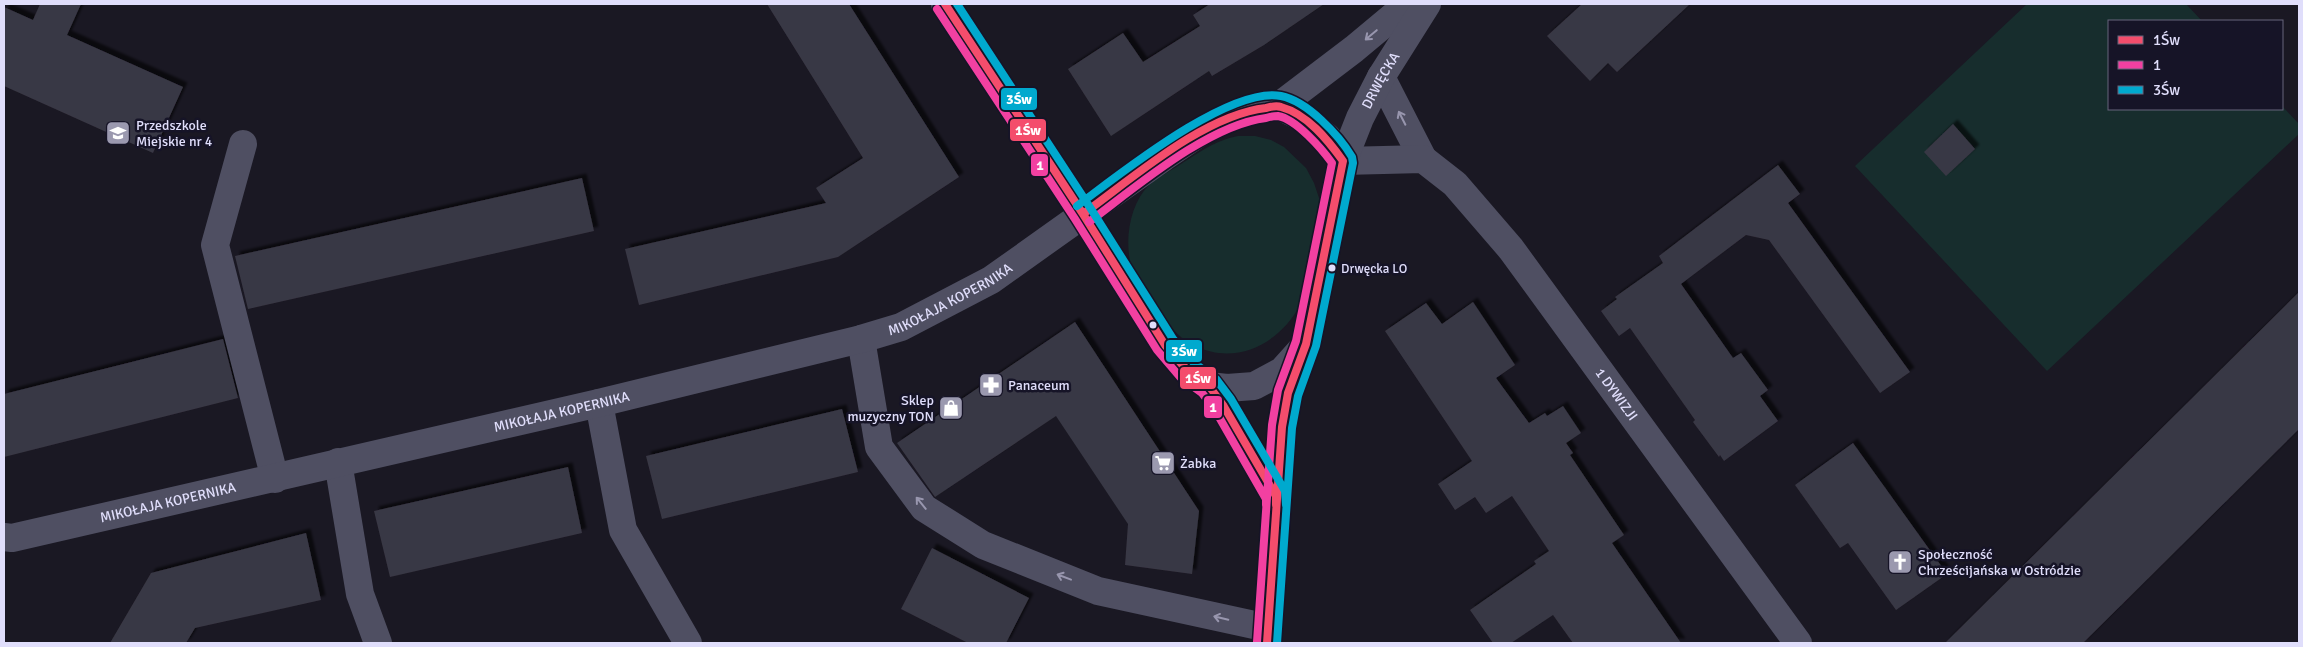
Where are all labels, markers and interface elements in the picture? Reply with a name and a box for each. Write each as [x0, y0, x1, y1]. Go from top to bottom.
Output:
legend [2108, 20, 2283, 110]
one-way arrow [1365, 29, 1378, 40]
text: 1Św [2153, 30, 2180, 49]
street label: DRWĘCKA [1358, 49, 1404, 112]
text: 1 [2153, 56, 2161, 74]
text: 3Św [2153, 80, 2180, 99]
line badge: 3Św [1000, 87, 1038, 111]
text: 3Św [1006, 91, 1032, 108]
one-way arrow [1397, 111, 1406, 126]
place label: Przedszkole Miejskie nr 4 [136, 117, 213, 150]
line badge: 1Św [1009, 118, 1047, 142]
school or university icon: Przedszkole Miejskie nr 4 [105, 120, 131, 146]
text: 1Św [1015, 122, 1041, 139]
line badge: 1 [1030, 153, 1049, 177]
text: 1 [1036, 157, 1044, 174]
street label: MIKOŁAJA KOPERNIKA [886, 259, 1016, 339]
place label: Drwęcka LO [1341, 261, 1407, 277]
marker: Drwęcka LO [1327, 263, 1337, 273]
unlabelled marker [1148, 320, 1158, 330]
line badge: 3Św [1165, 339, 1203, 363]
text: 3Św [1171, 343, 1197, 360]
street label: 1 DYWIZJI [1592, 365, 1641, 424]
line badge: 1Św [1179, 366, 1217, 390]
text: 1Św [1185, 370, 1211, 387]
pharmacy icon: Panaceum [978, 372, 1004, 398]
place label: Panaceum [1008, 377, 1070, 394]
street label: MIKOŁAJA KOPERNIKA [492, 388, 632, 436]
place label: Sklep muzyczny TON [847, 392, 934, 425]
shop icon: Sklep muzyczny TON [938, 395, 964, 421]
line badge: 1 [1203, 395, 1223, 419]
text: 1 [1209, 399, 1217, 416]
supermarket icon: Żabka [1150, 450, 1176, 476]
place label: Żabka [1180, 455, 1216, 472]
street label: MIKOŁAJA KOPERNIKA [98, 479, 238, 526]
one-way arrow [915, 497, 926, 510]
place label: Społeczność Chrześcijańska w Ostródzie [1918, 546, 2081, 579]
church icon: Społeczność Chrześcijańska w Ostródzie [1887, 549, 1913, 575]
one-way arrow [1057, 572, 1072, 581]
one-way arrow [1213, 613, 1229, 622]

